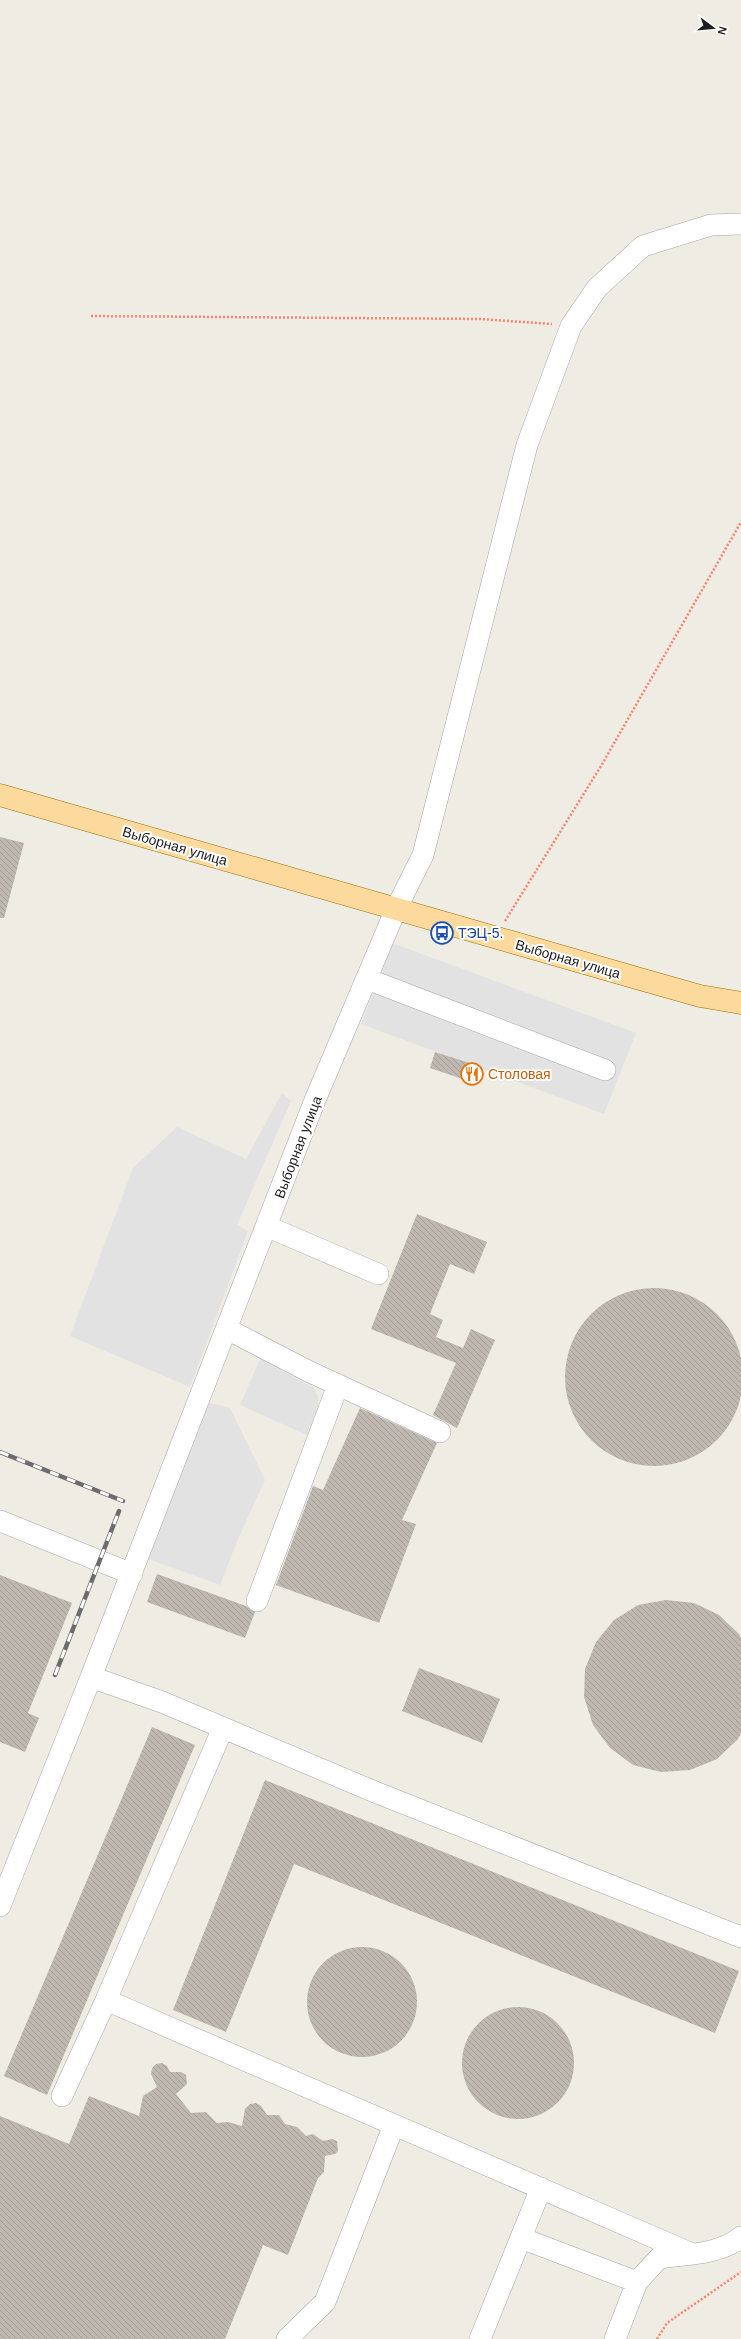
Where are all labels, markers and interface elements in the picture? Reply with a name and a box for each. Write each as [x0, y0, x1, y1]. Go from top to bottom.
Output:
north arrow [693, 8, 733, 48]
text: N [716, 25, 729, 36]
street label: Выборная улица [121, 823, 230, 869]
bus stop icon: ТЭЦ-5. [429, 920, 455, 946]
place label: ТЭЦ-5. [458, 925, 503, 941]
street label: Выборная улица [514, 936, 623, 982]
restaurant icon: Столовая [459, 1061, 485, 1087]
place label: Столовая [488, 1066, 551, 1082]
street label: Выборная улица [271, 1093, 325, 1200]

